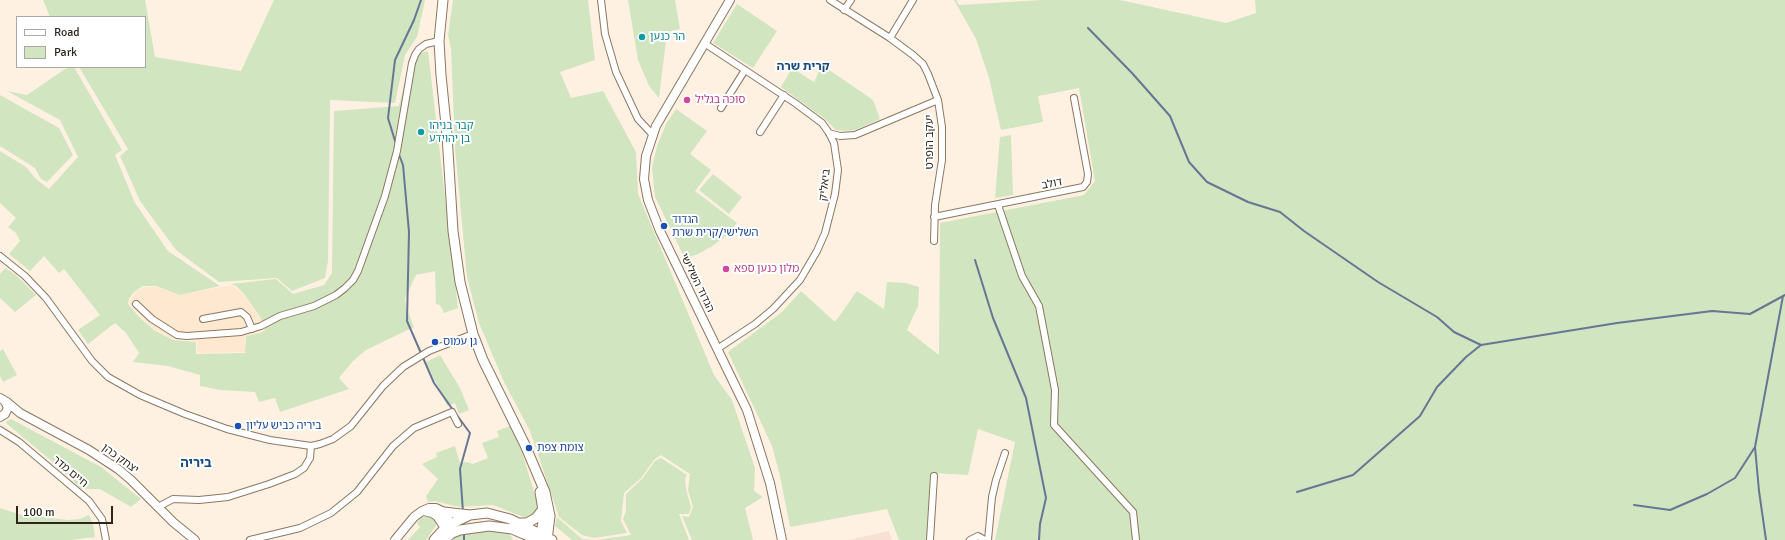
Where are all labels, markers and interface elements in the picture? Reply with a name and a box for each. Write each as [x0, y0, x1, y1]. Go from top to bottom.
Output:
legend [16, 16, 146, 68]
text: Road [54, 25, 80, 40]
place label: הר כנען [650, 30, 685, 44]
marker: הר כנען [637, 32, 647, 42]
text: Park [54, 45, 77, 60]
district label: קרית שרה [776, 60, 830, 74]
place label: סוכה בגליל [695, 93, 745, 107]
marker: סוכה בגליל [682, 95, 692, 105]
street label: יעקב הופרט [923, 115, 937, 169]
place label: קבר בניהו בן יהוידע [429, 119, 474, 145]
marker: קבר בניהו בן יהוידע [416, 127, 426, 137]
street label: ביאליק [816, 168, 834, 202]
street label: דולב [1040, 176, 1064, 192]
place label: הגדוד השלישי/קרית שרת [672, 213, 758, 239]
marker: הגדוד השלישי/קרית שרת [659, 221, 669, 231]
street label: הגדוד השלישי [677, 251, 717, 315]
place label: מלון כנען ספא [734, 262, 799, 276]
marker: מלון כנען ספא [721, 264, 731, 274]
place label: גן עמוס [443, 335, 477, 349]
marker: גן עמוס [430, 337, 440, 347]
place label: ביריה כביש עליון [246, 419, 322, 433]
marker: ביריה כביש עליון [233, 421, 243, 431]
street label: יצחק כהן [99, 441, 141, 477]
place label: צומת צפת [537, 441, 584, 455]
marker: צומת צפת [524, 443, 534, 453]
street label: חיים מדר [50, 453, 90, 491]
district label: ביריה [180, 456, 212, 472]
scale bar [18, 498, 115, 524]
text: 100 m [23, 505, 55, 520]

